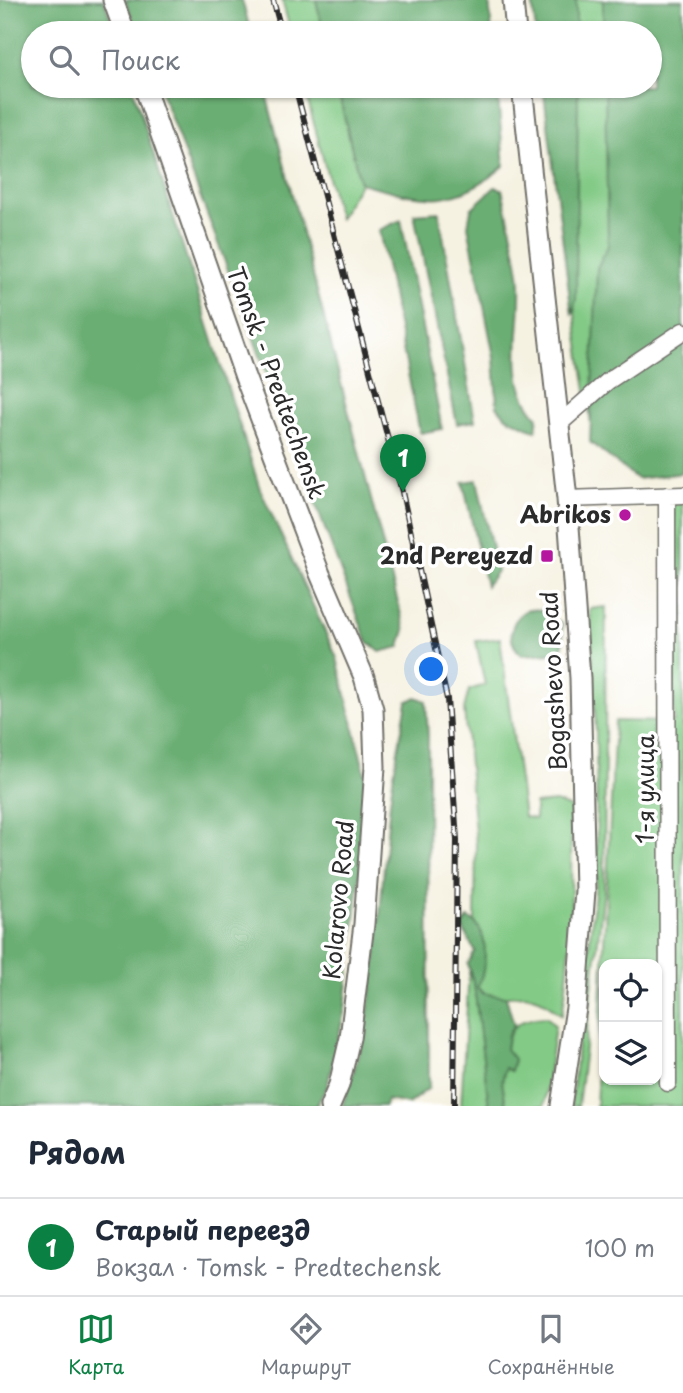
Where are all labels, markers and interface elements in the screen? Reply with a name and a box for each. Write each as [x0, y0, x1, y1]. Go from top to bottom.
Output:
search box [21, 21, 662, 98]
text: Поиск [101, 40, 180, 79]
icon: search [45, 41, 83, 79]
street label: Tomsk - Predtechensk [219, 261, 336, 504]
pin: 1 [380, 434, 426, 492]
place label: Abrikos [520, 496, 611, 531]
marker: Abrikos [617, 507, 633, 523]
place label: 2nd Pereyezd [380, 537, 533, 572]
marker: 2nd Pereyezd [539, 548, 555, 564]
street label: Bogashevo Road [530, 590, 575, 772]
your location [414, 652, 448, 686]
street label: 1-я улица [627, 734, 662, 844]
street label: Kolarovo Road [313, 819, 362, 981]
map controls [599, 959, 662, 1085]
button: locate [599, 959, 662, 1022]
button: layers [599, 1022, 662, 1085]
text: Рядом [28, 1129, 126, 1174]
text: Старый переезд [95, 1210, 310, 1249]
text: 1 [46, 1230, 57, 1265]
text: 100 m [585, 1230, 655, 1265]
text: Вокзал · Tomsk - Predtechensk [95, 1249, 441, 1284]
tab: Карта [68, 1310, 124, 1380]
tab: Маршрут [261, 1310, 351, 1380]
tab: Сохранённые [488, 1310, 615, 1380]

